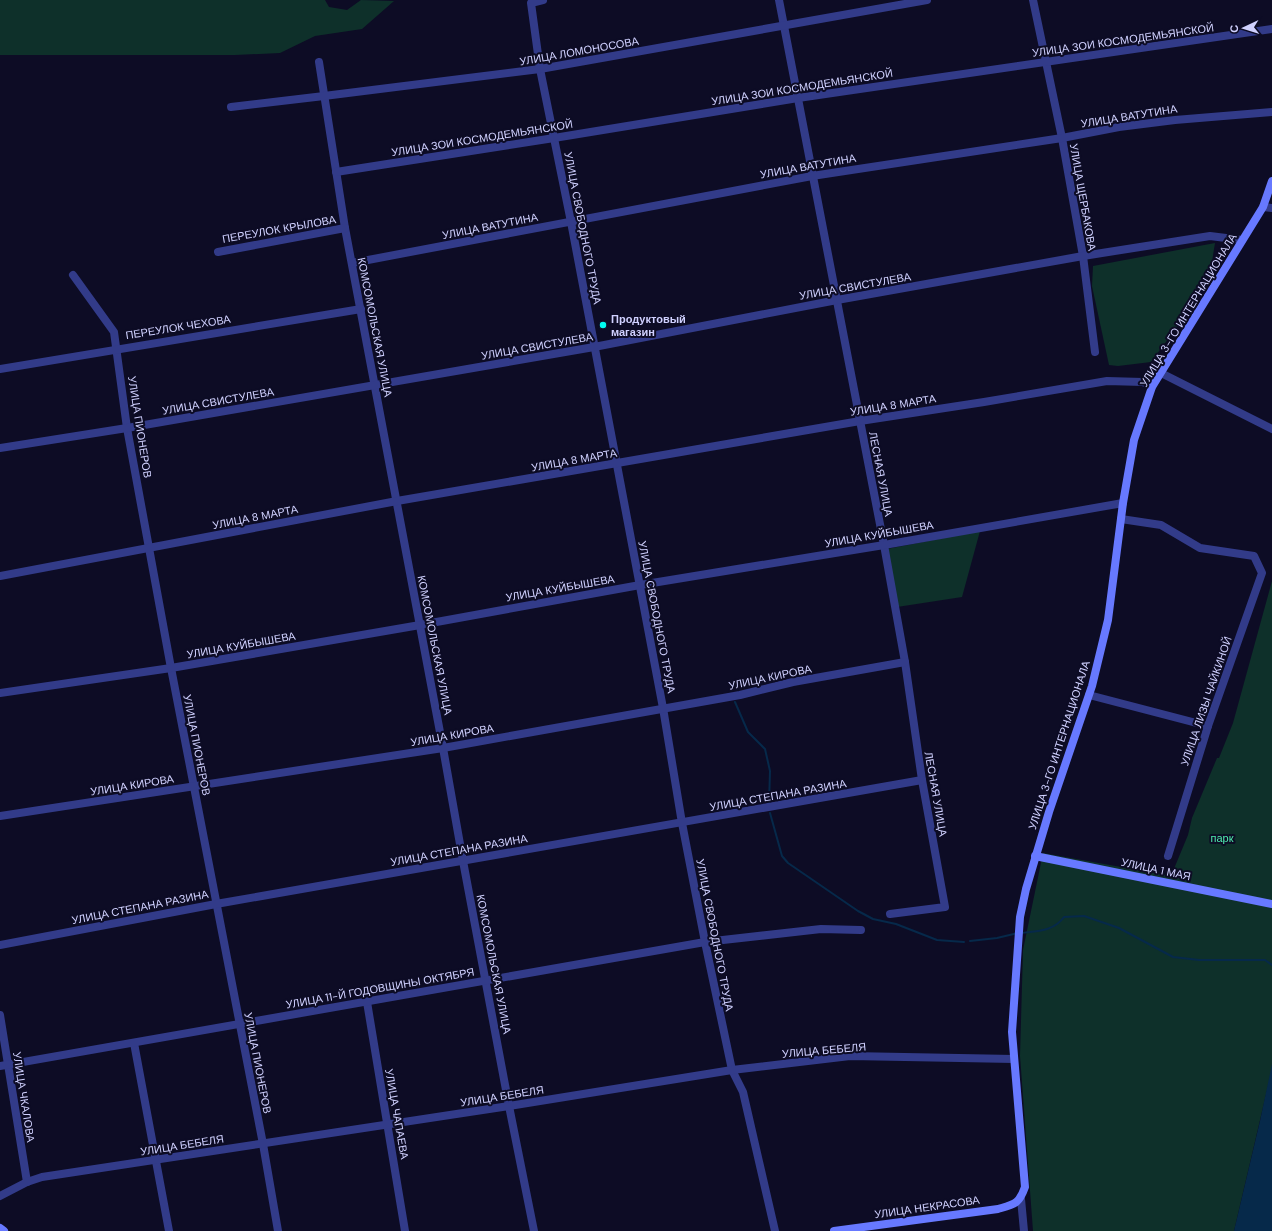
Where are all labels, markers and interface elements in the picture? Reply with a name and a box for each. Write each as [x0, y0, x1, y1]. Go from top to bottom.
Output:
north arrow [1224, 8, 1264, 48]
street label: УЛИЦА ЗОИ КОСМОДЕМЬЯНСКОЙ [1031, 20, 1215, 60]
text: С [1227, 24, 1241, 33]
street label: УЛИЦА ЛОМОНОСОВА [518, 34, 640, 68]
street label: УЛИЦА ЗОИ КОСМОДЕМЬЯНСКОЙ [710, 66, 894, 108]
street label: УЛИЦА ВАТУТИНА [1080, 101, 1179, 131]
street label: УЛИЦА ЗОИ КОСМОДЕМЬЯНСКОЙ [390, 117, 574, 159]
street label: УЛИЦА ЩЕРБАКОВА [1067, 142, 1099, 252]
street label: УЛИЦА СВОБОДНОГО ТРУДА [561, 151, 605, 306]
street label: УЛИЦА ВАТУТИНА [759, 151, 858, 181]
street label: УЛИЦА ВАТУТИНА [441, 210, 540, 242]
street label: ПЕРЕУЛОК КРЫЛОВА [221, 212, 338, 246]
street label: УЛИЦА 3-ГО ИНТЕРНАЦИОНАЛА [1137, 230, 1240, 389]
street label: КОМСОМОЛЬСКАЯ УЛИЦА [355, 256, 396, 399]
street label: УЛИЦА СВИСТУЛЕВА [798, 269, 913, 303]
street label: ПЕРЕУЛОК ЧЕХОВА [124, 312, 232, 342]
place label: Продуктовый магазин [611, 312, 686, 339]
marker: Продуктовый магазин [598, 320, 608, 330]
street label: УЛИЦА СВИСТУЛЕВА [480, 329, 595, 363]
street label: УЛИЦА ПИОНЕРОВ [125, 375, 155, 479]
street label: УЛИЦА СВИСТУЛЕВА [161, 384, 276, 418]
street label: УЛИЦА 8 МАРТА [849, 391, 938, 419]
street label: ЛЕСНАЯ УЛИЦА [866, 431, 896, 518]
street label: УЛИЦА 8 МАРТА [530, 445, 619, 474]
street label: УЛИЦА 8 МАРТА [211, 502, 300, 532]
street label: УЛИЦА КУЙБЫШЕВА [823, 517, 935, 550]
street label: УЛИЦА СВОБОДНОГО ТРУДА [635, 540, 679, 695]
street label: УЛИЦА КУЙБЫШЕВА [504, 571, 616, 604]
street label: КОМСОМОЛЬСКАЯ УЛИЦА [415, 574, 456, 717]
street label: УЛИЦА КУЙБЫШЕВА [185, 628, 297, 661]
street label: УЛИЦА ЛИЗЫ ЧАЙКИНОЙ [1177, 634, 1235, 768]
street label: УЛИЦА 3-ГО ИНТЕРНАЦИОНАЛА [1025, 658, 1093, 831]
street label: УЛИЦА КИРОВА [727, 661, 813, 693]
street label: УЛИЦА ПИОНЕРОВ [180, 693, 214, 797]
street label: УЛИЦА КИРОВА [409, 721, 495, 749]
street label: ЛЕСНАЯ УЛИЦА [922, 750, 950, 838]
street label: УЛИЦА КИРОВА [89, 771, 175, 799]
street label: УЛИЦА СТЕПАНА РАЗИНА [708, 776, 848, 814]
street label: УЛИЦА СТЕПАНА РАЗИНА [389, 831, 529, 869]
park label: парк [1210, 831, 1234, 845]
street label: УЛИЦА 1 МАЯ [1120, 855, 1192, 883]
street label: УЛИЦА СВОБОДНОГО ТРУДА [693, 858, 737, 1013]
street label: УЛИЦА СТЕПАНА РАЗИНА [70, 887, 210, 927]
street label: КОМСОМОЛЬСКАЯ УЛИЦА [474, 893, 515, 1036]
street label: УЛИЦА 11-Й ГОДОВЩИНЫ ОКТЯБРЯ [285, 964, 475, 1012]
street label: УЛИЦА ПИОНЕРОВ [241, 1011, 275, 1115]
street label: УЛИЦА БЕБЕЛЯ [781, 1039, 867, 1061]
street label: УЛИЦА ЧКАЛОВА [10, 1051, 38, 1144]
street label: УЛИЦА ЧАПАЕВА [382, 1068, 412, 1161]
street label: УЛИЦА БЕБЕЛЯ [459, 1082, 545, 1110]
street label: УЛИЦА БЕБЕЛЯ [139, 1131, 225, 1159]
street label: УЛИЦА НЕКРАСОВА [873, 1193, 981, 1221]

